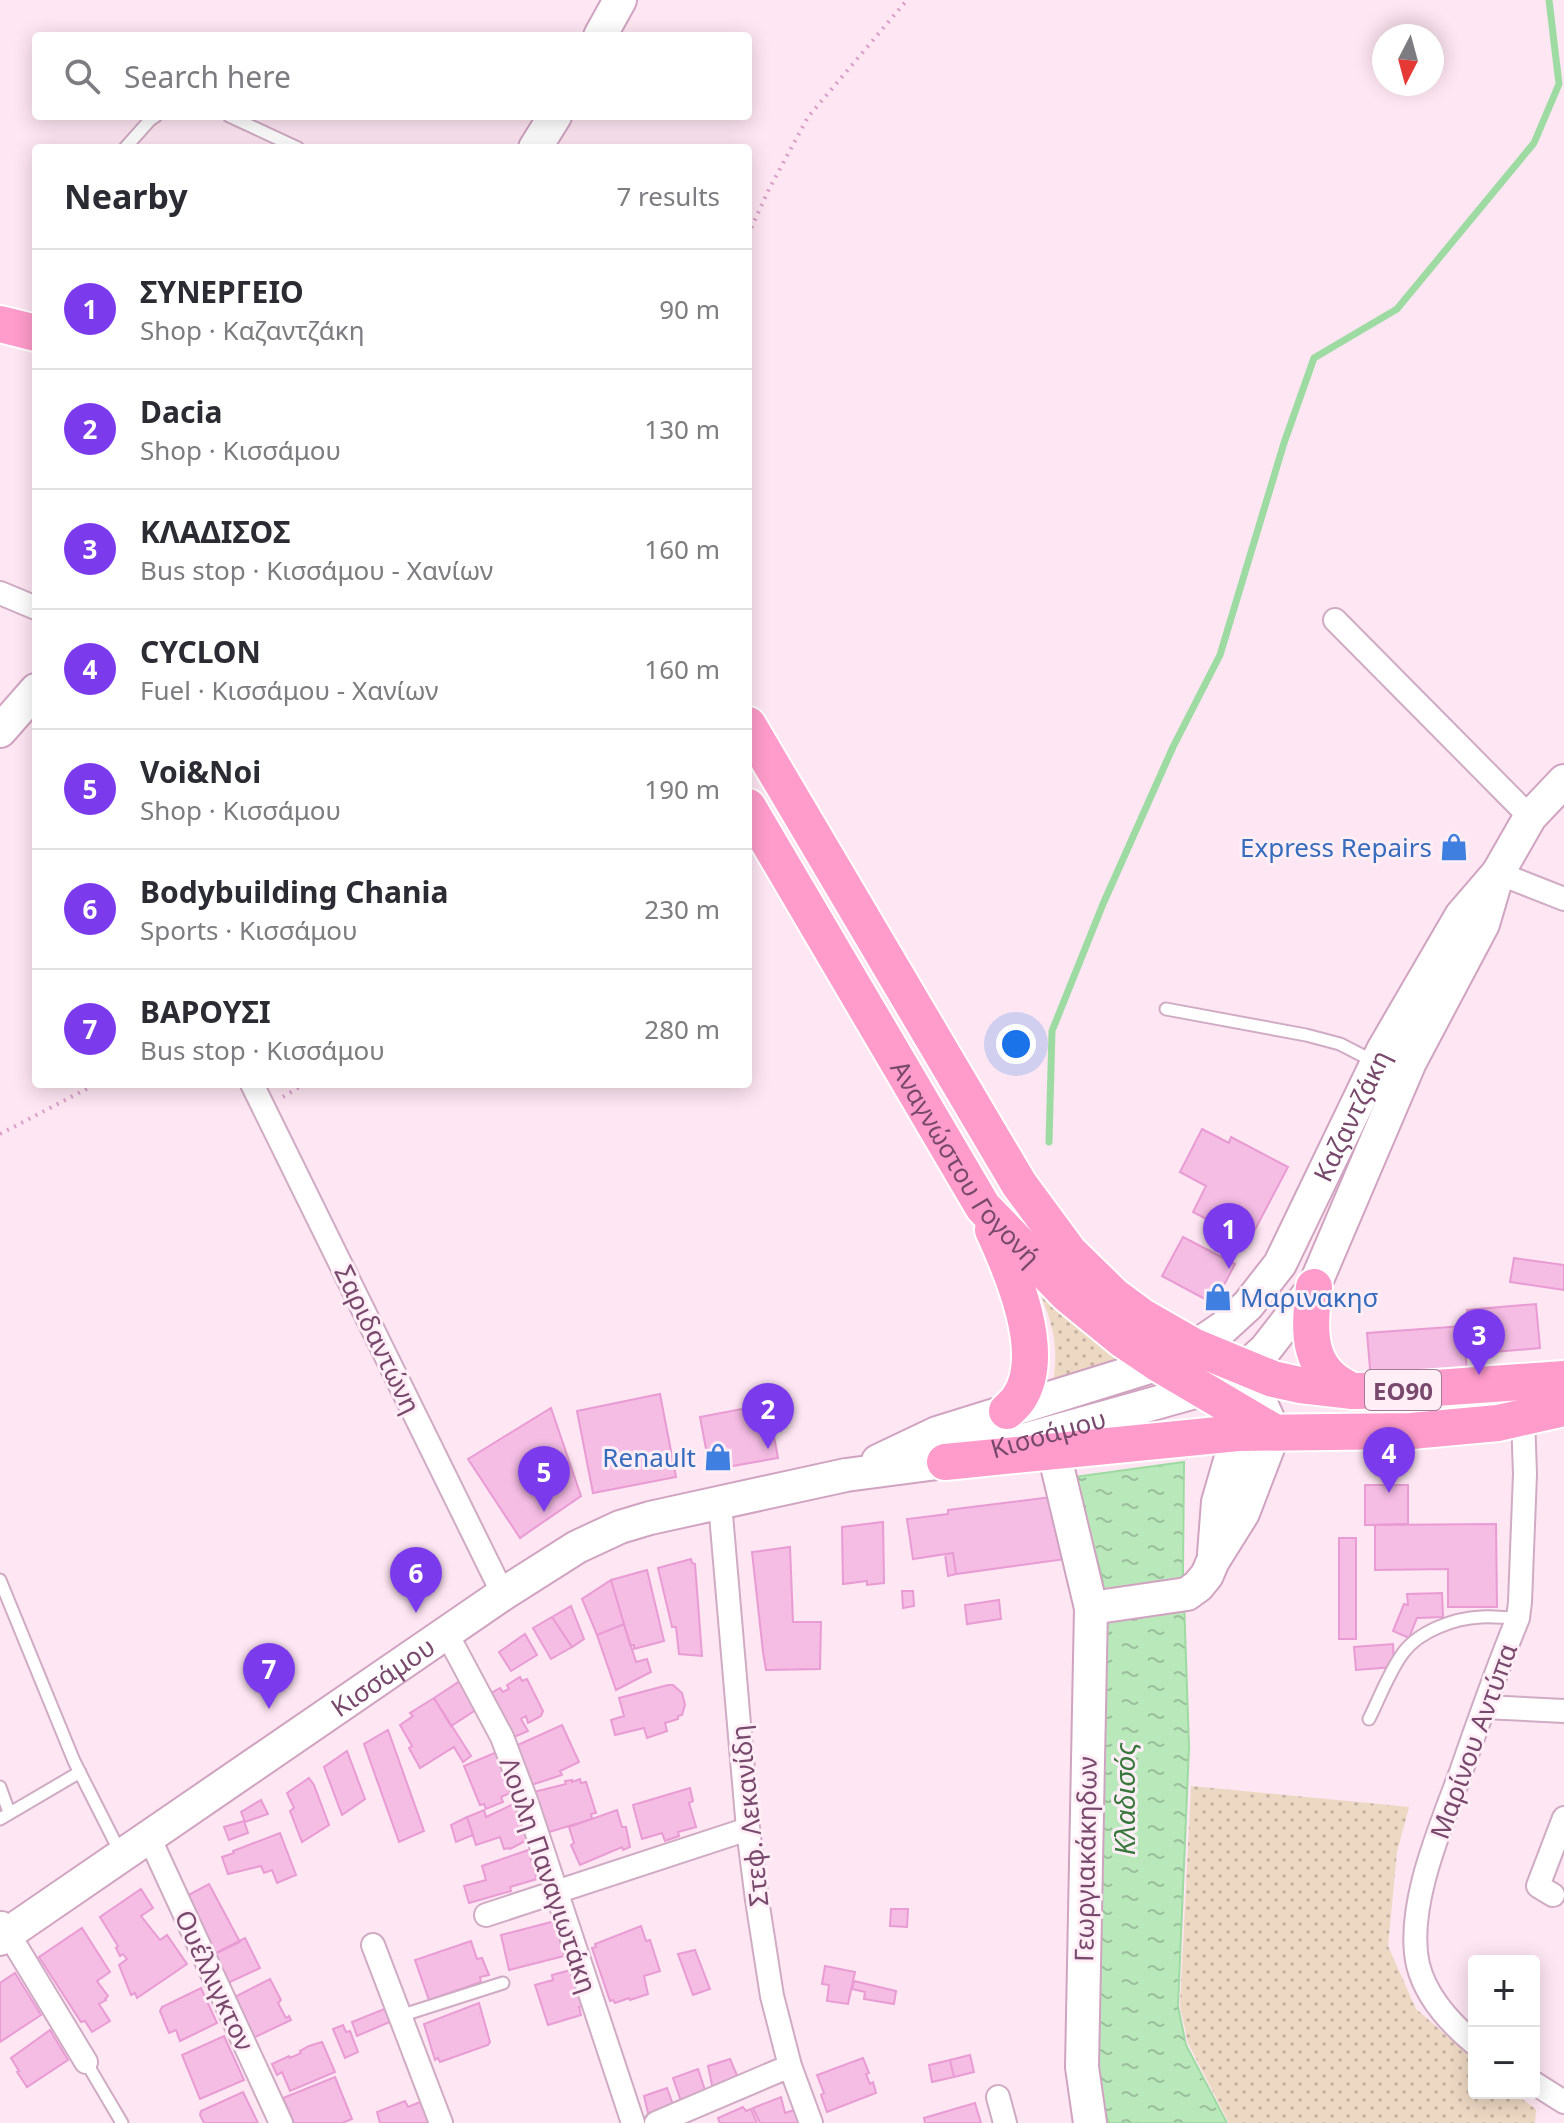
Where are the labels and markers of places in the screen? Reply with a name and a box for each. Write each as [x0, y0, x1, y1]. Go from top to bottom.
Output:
place label: Express Repairs [1240, 829, 1432, 865]
shop icon: Express Repairs [1439, 832, 1469, 862]
pin: 1 [1203, 1203, 1255, 1269]
place label: Μαρινακησ [1240, 1279, 1379, 1315]
shop icon: Μαρινακησ [1203, 1282, 1233, 1312]
pin: 3 [1453, 1309, 1505, 1375]
pin: 2 [742, 1383, 794, 1449]
pin: 4 [1363, 1427, 1415, 1493]
place label: Renault [602, 1439, 696, 1475]
shop icon: Renault [703, 1442, 733, 1472]
pin: 5 [518, 1446, 570, 1512]
pin: 6 [390, 1547, 442, 1613]
pin: 7 [243, 1643, 295, 1709]

